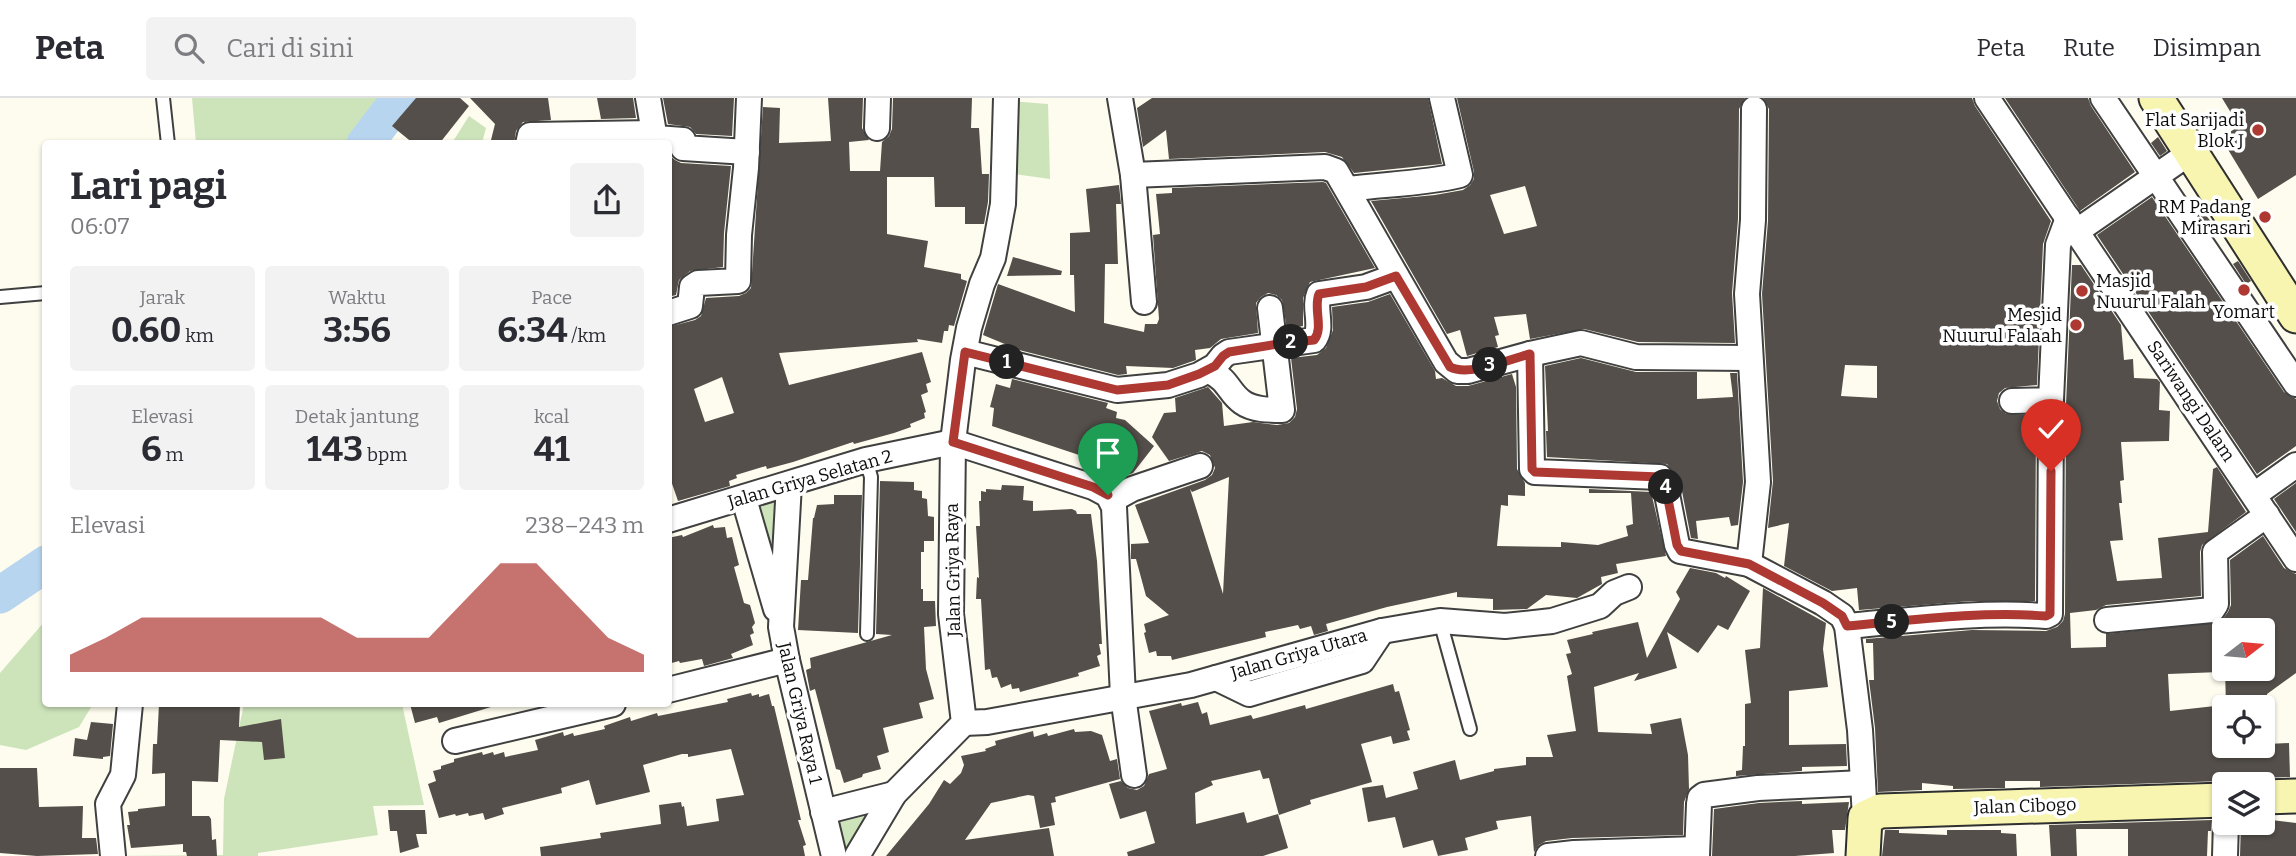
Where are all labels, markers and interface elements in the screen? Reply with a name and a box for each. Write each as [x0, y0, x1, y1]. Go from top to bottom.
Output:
search box [146, 17, 636, 80]
text: Peta [35, 28, 104, 68]
icon: search [170, 29, 208, 67]
text: Cari di sini [226, 33, 354, 64]
text: Peta [1976, 34, 2025, 62]
text: Rute [2063, 34, 2115, 62]
text: Disimpan [2153, 34, 2261, 62]
place label: Flat Sarijadi Blok J [2145, 109, 2244, 152]
marker: Flat Sarijadi Blok J [2250, 122, 2266, 138]
text: Lari pagi [70, 163, 227, 209]
button: share [570, 163, 644, 237]
place label: RM Padang Mirasari [2158, 196, 2251, 239]
marker: RM Padang Mirasari [2257, 209, 2273, 225]
text: 06:07 [70, 212, 129, 240]
place label: Masjid Nuurul Falah [2096, 270, 2206, 313]
marker: Yomart [2236, 282, 2252, 298]
marker: Masjid Nuurul Falah [2074, 283, 2090, 299]
text: Jarak [140, 286, 185, 309]
text: Waktu [328, 286, 386, 309]
text: Pace [531, 286, 572, 309]
place label: Yomart [2213, 301, 2275, 323]
place label: Mesjid Nuurul Falaah [1942, 304, 2062, 347]
text: 0.60 [111, 309, 182, 351]
text: 3:56 [323, 309, 391, 351]
text: 6:34 [497, 309, 568, 351]
marker: Mesjid Nuurul Falaah [2068, 317, 2084, 333]
text: km [182, 324, 214, 347]
text: /km [568, 324, 606, 347]
pin: 2 [1274, 324, 1308, 360]
text: 2 [1285, 330, 1296, 353]
street label: Sariwangi Dalam [2142, 336, 2240, 466]
pin: 1 [990, 344, 1024, 380]
pin: 3 [1472, 348, 1508, 382]
text: 1 [1002, 350, 1011, 373]
text: 3 [1484, 353, 1495, 376]
pin [2021, 399, 2081, 471]
text: Elevasi [131, 405, 193, 428]
text: Detak jantung [295, 405, 419, 428]
text: kcal [534, 405, 569, 428]
icon: check [2032, 410, 2070, 448]
pin [1078, 423, 1138, 495]
text: 6 [141, 428, 162, 470]
text: 143 [307, 428, 363, 470]
text: 41 [533, 428, 570, 470]
icon: arrive [1089, 434, 1127, 472]
text: m [162, 443, 184, 466]
text: bpm [363, 443, 407, 466]
street label: Jalan Griya Selatan 2 [724, 445, 895, 513]
pin: 4 [1648, 470, 1684, 504]
text: 4 [1660, 475, 1671, 498]
street label: Jalan Griya Raya [941, 503, 965, 638]
text: Elevasi [70, 511, 145, 539]
text: 238–243 m [525, 511, 644, 539]
pin: 5 [1874, 604, 1910, 640]
text: 5 [1886, 610, 1897, 633]
north arrow [2212, 618, 2275, 681]
map controls [2212, 618, 2275, 835]
street label: Jalan Griya Utara [1227, 624, 1370, 684]
street label: Jalan Griya Raya 1 [773, 639, 827, 787]
button: locate [2212, 695, 2275, 758]
button: layers [2212, 772, 2275, 835]
street label: Jalan Cibogo [1972, 793, 2077, 819]

